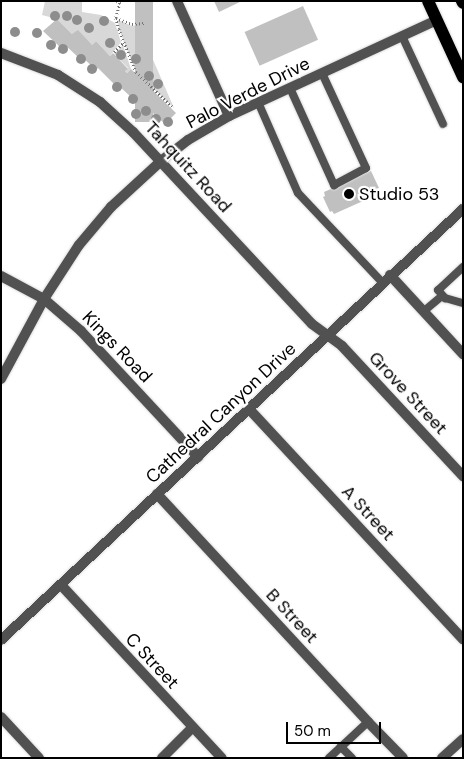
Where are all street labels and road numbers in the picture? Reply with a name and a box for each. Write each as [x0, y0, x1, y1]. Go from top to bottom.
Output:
street label: Palo Verde Drive [183, 53, 313, 133]
street label: Tahquitz Road [140, 117, 236, 217]
street label: Kings Road [78, 307, 156, 387]
street label: Cathedral Canyon Drive [142, 338, 300, 488]
street label: Grove Street [364, 347, 452, 439]
street label: A Street [337, 481, 399, 545]
street label: B Street [261, 584, 323, 648]
street label: C Street [121, 629, 183, 693]

